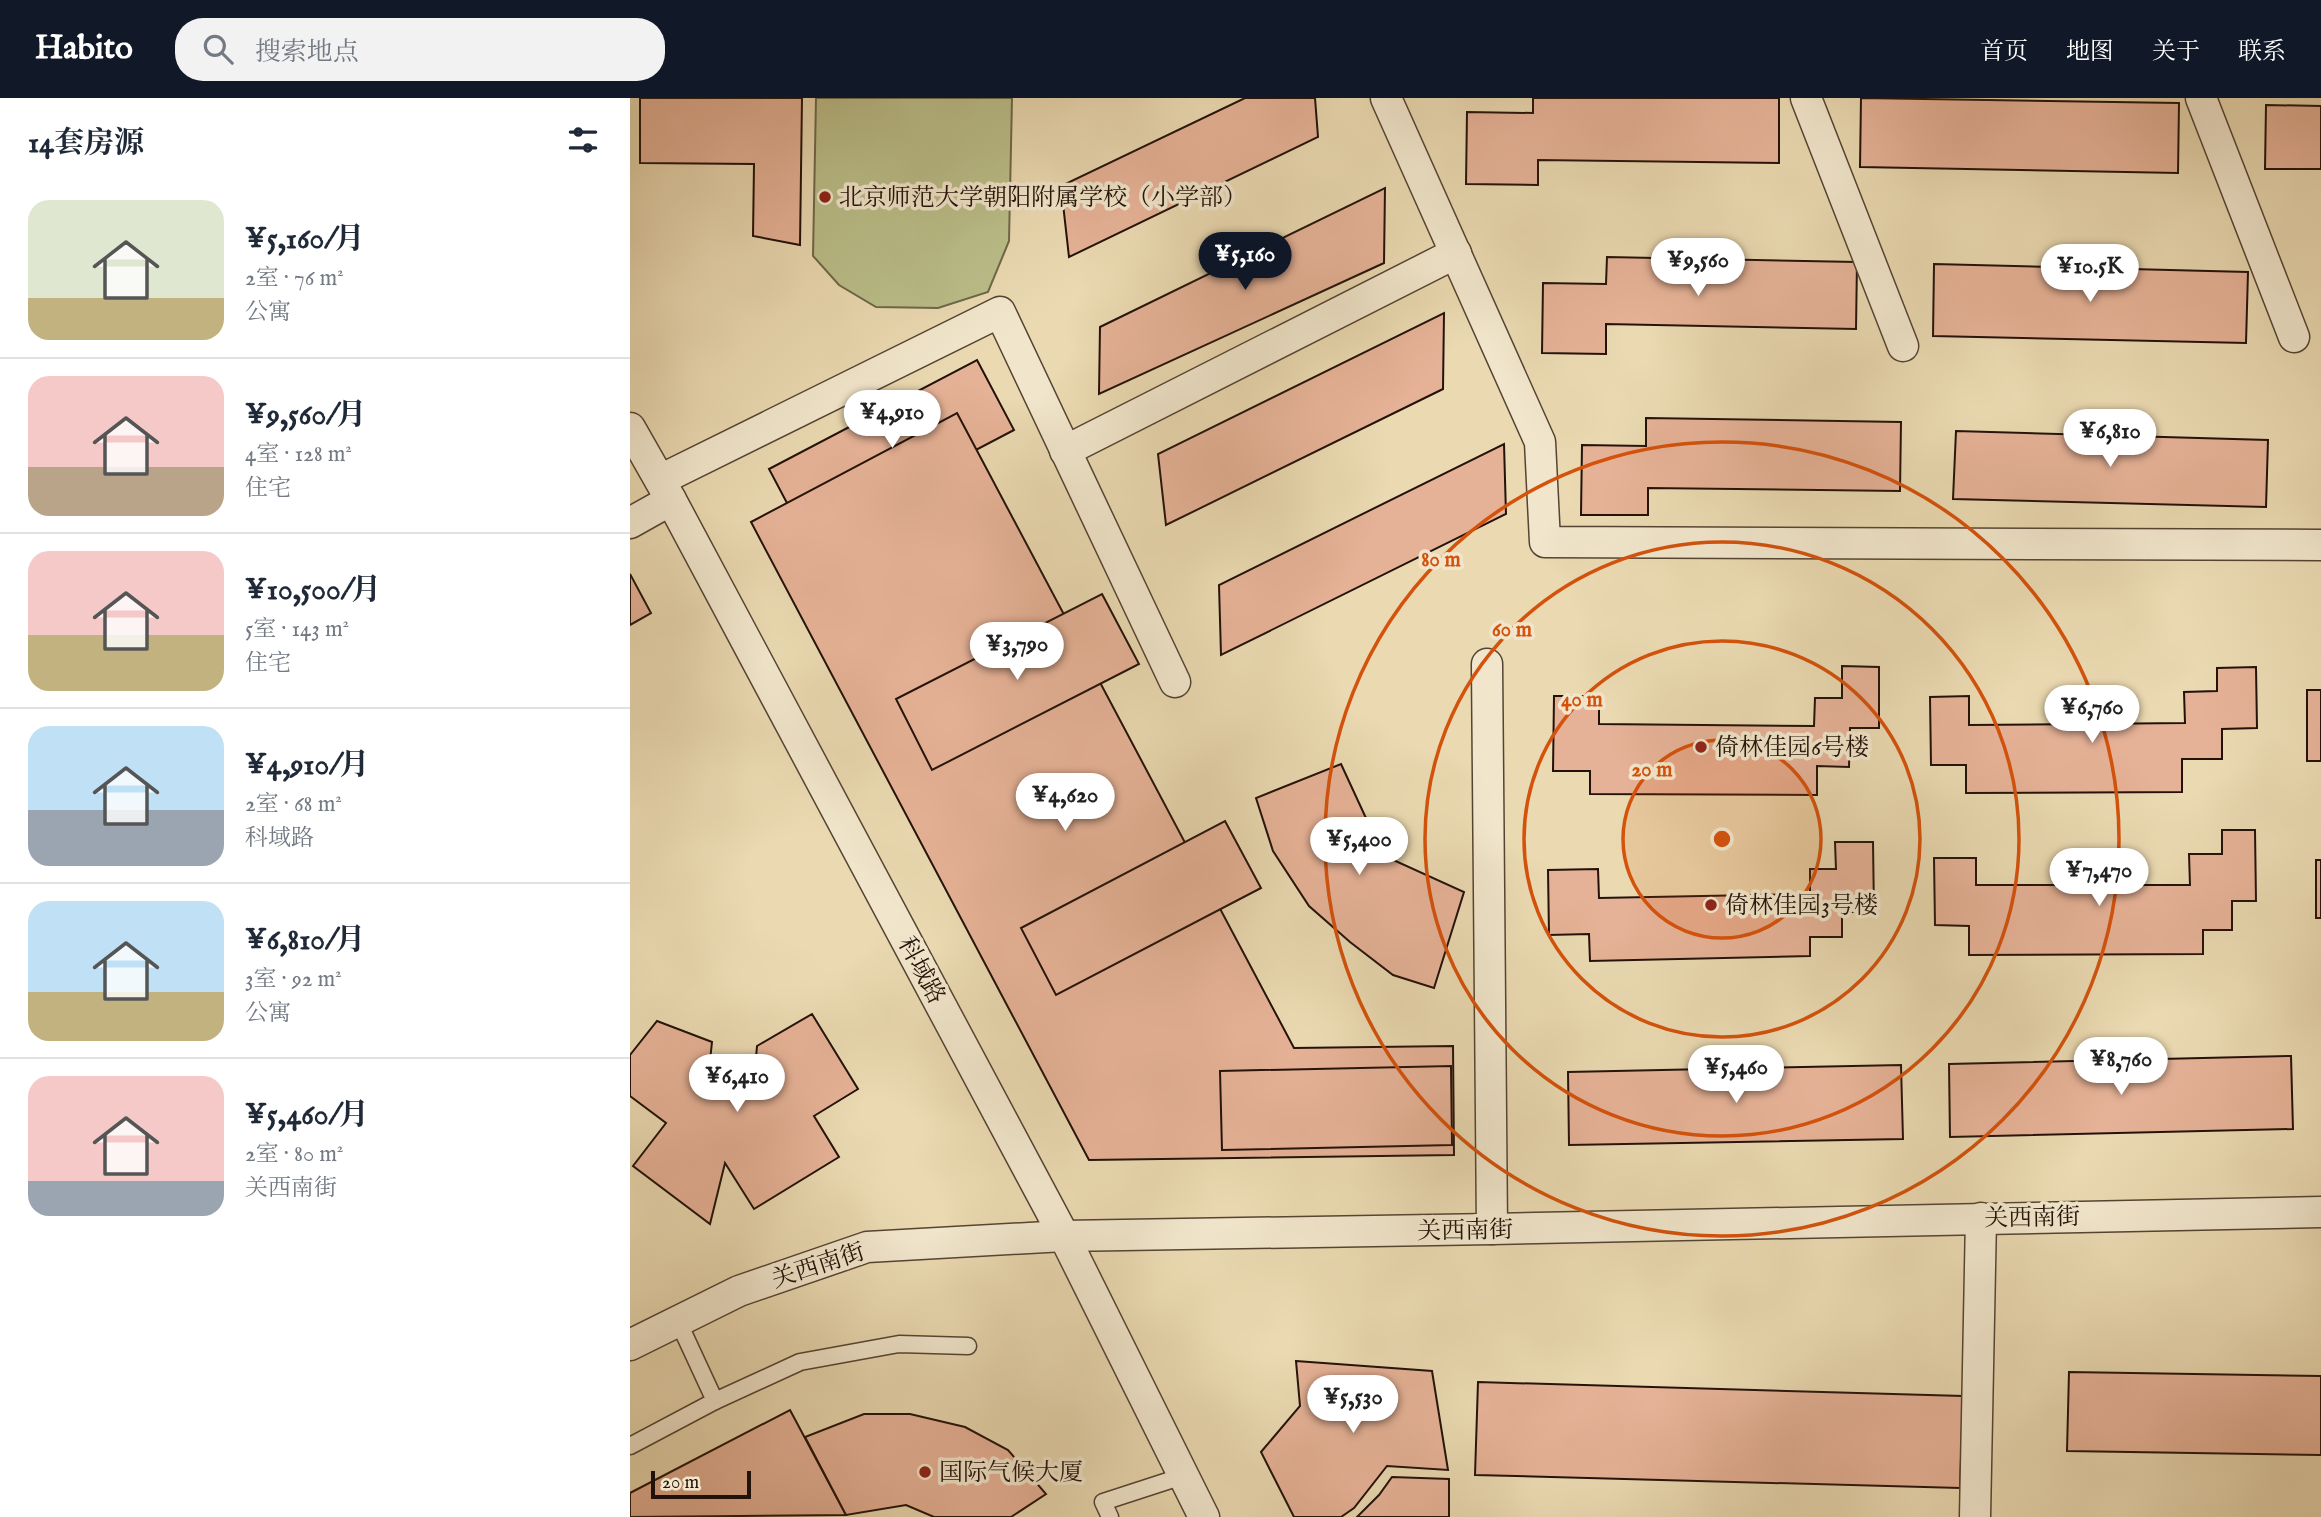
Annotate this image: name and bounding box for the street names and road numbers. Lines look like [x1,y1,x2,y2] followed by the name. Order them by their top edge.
[890,932,951,1010] street label: 科域路
[1984,1202,2080,1235] street label: 关西南街
[1417,1215,1513,1248] street label: 关西南街
[768,1237,869,1296] street label: 关西南街

